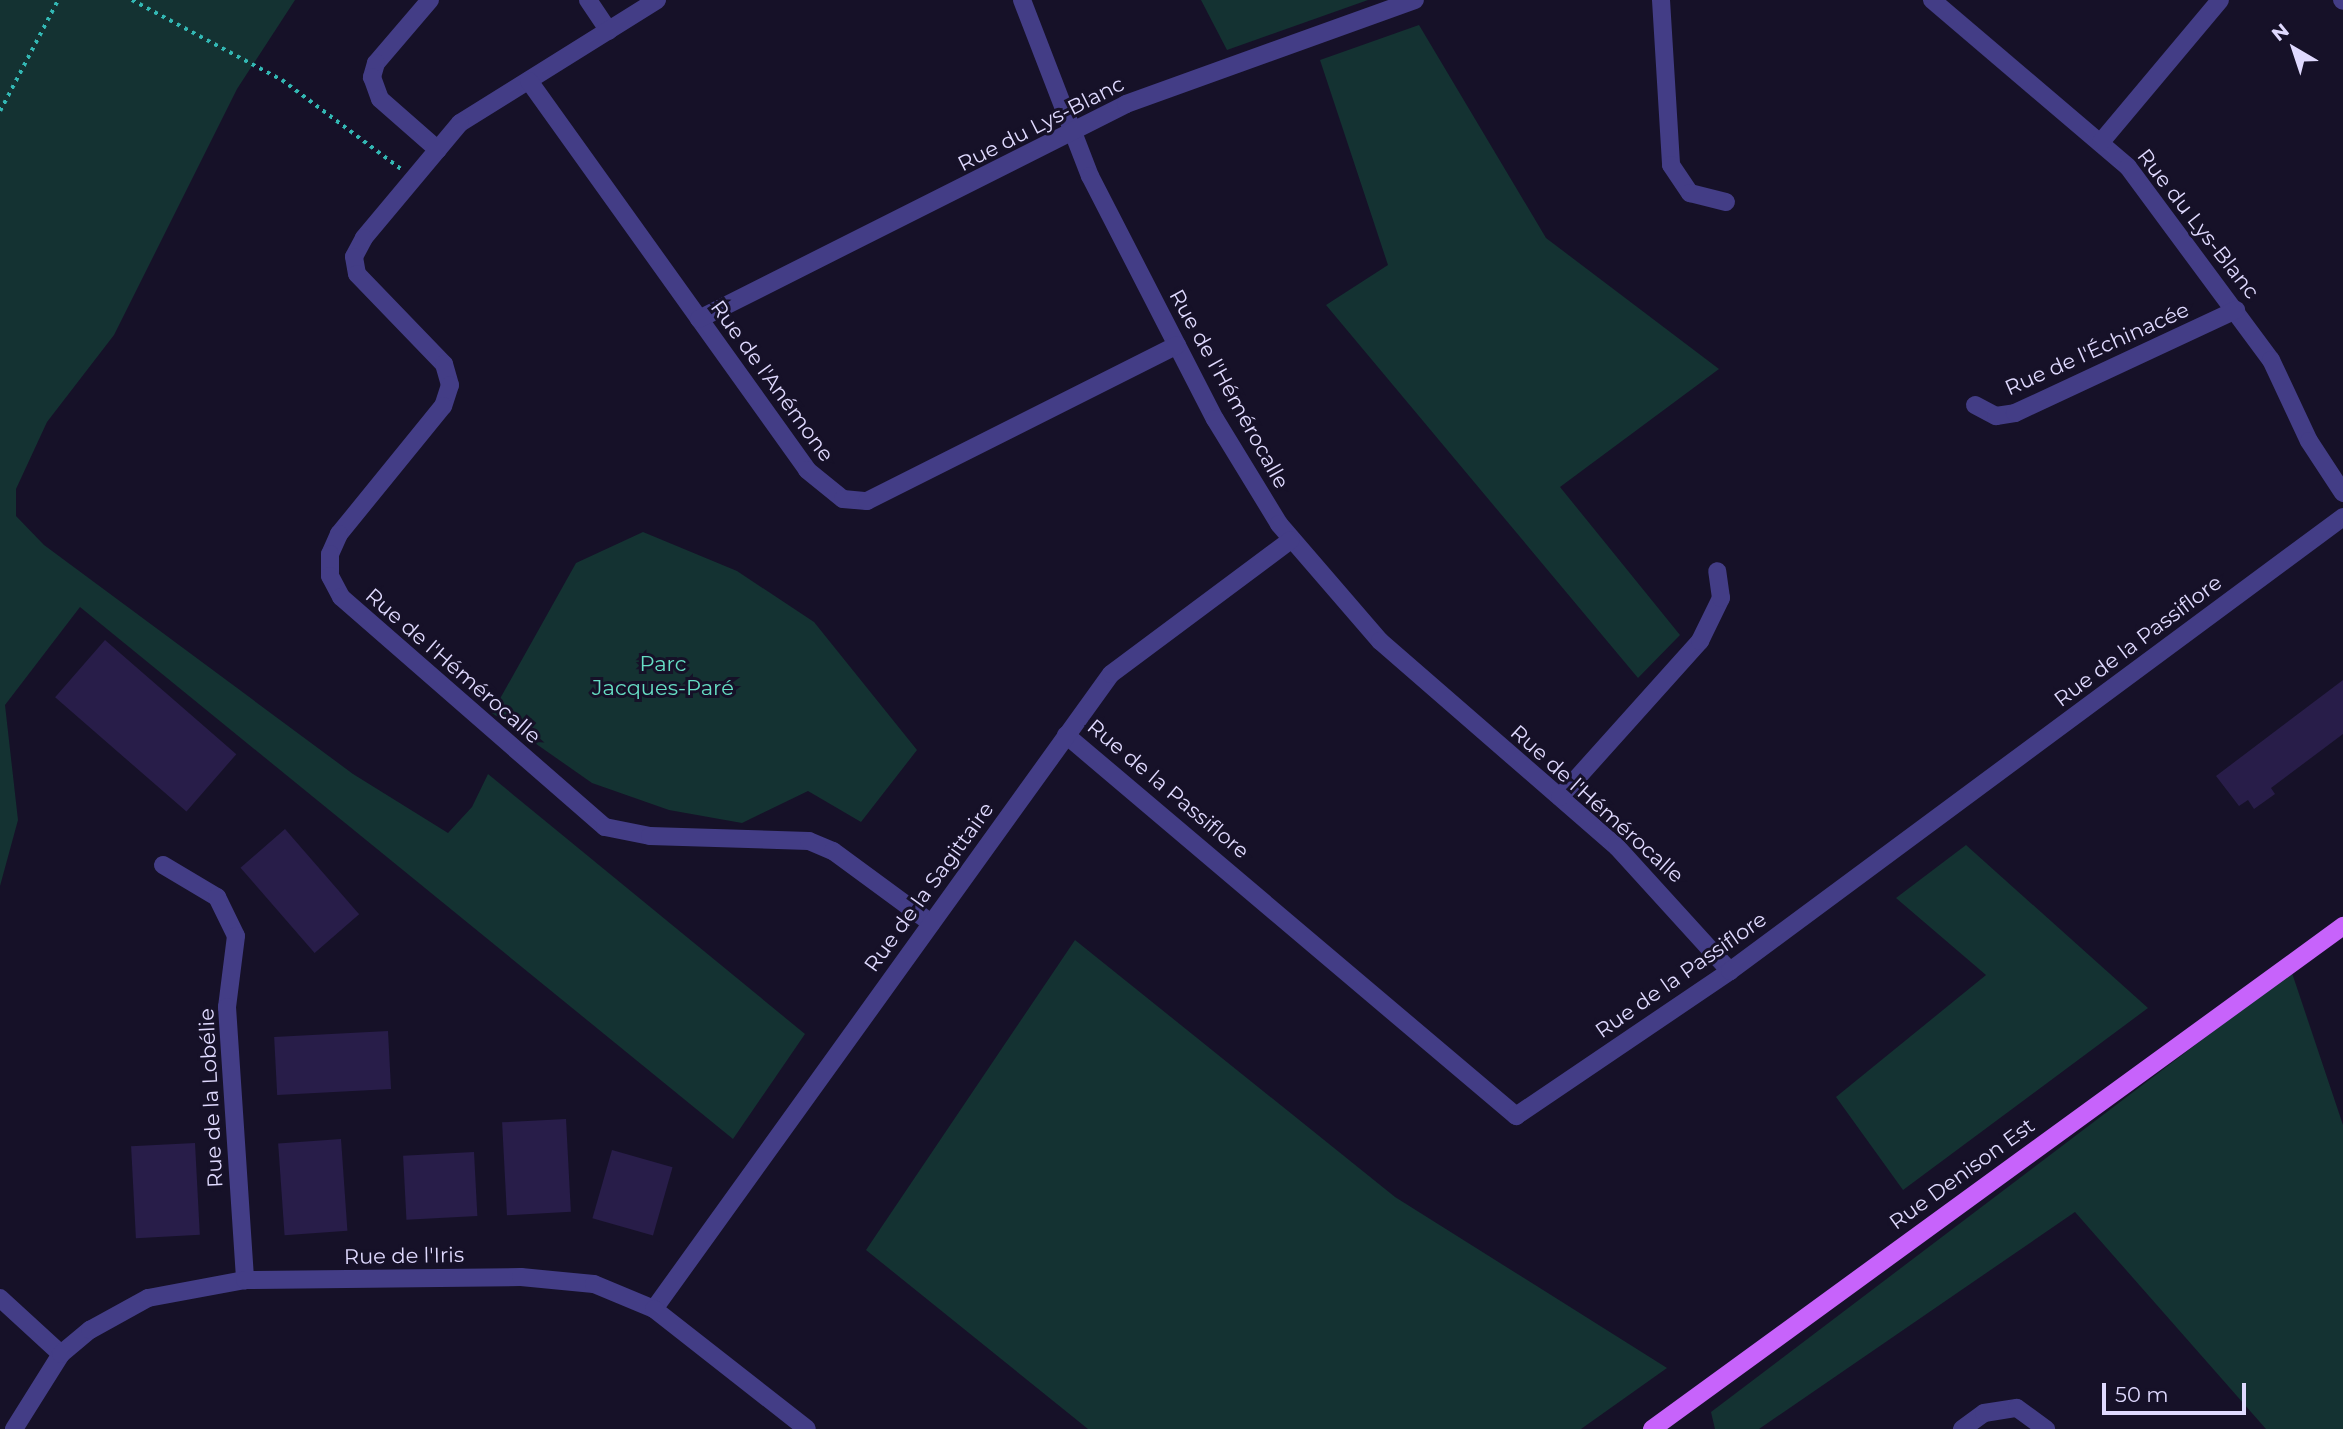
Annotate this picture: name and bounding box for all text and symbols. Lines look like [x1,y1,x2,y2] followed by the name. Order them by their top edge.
[2259,14,2329,84] north arrow
[2267,19,2294,46] text: N
[954,71,1128,177] street label: Rue du Lys-Blanc
[2132,144,2264,304] street label: Rue du Lys-Blanc
[1164,285,1294,493] street label: Rue de l'Hémérocalle
[705,295,839,467] street label: Rue de l'Anémone
[2001,297,2193,401] street label: Rue de l'Échinacée
[2049,570,2227,712] street label: Rue de la Passiflore
[360,583,546,749] street label: Rue de l'Hémérocalle
[592,651,734,701] park label: Parc Jacques-Paré
[1082,714,1254,864] street label: Rue de la Passiflore
[1505,720,1689,888] street label: Rue de l'Hémérocalle
[859,797,999,977] street label: Rue de la Sagittaire
[1590,906,1772,1044] street label: Rue de la Passiflore
[194,1008,228,1188] street label: Rue de la Lobélie
[1885,1113,2039,1235] street label: Rue Denison Est
[344,1242,464,1270] street label: Rue de l'Iris
[2105,1370,2248,1414] scale bar
[2115,1382,2169,1407] text: 50 m

